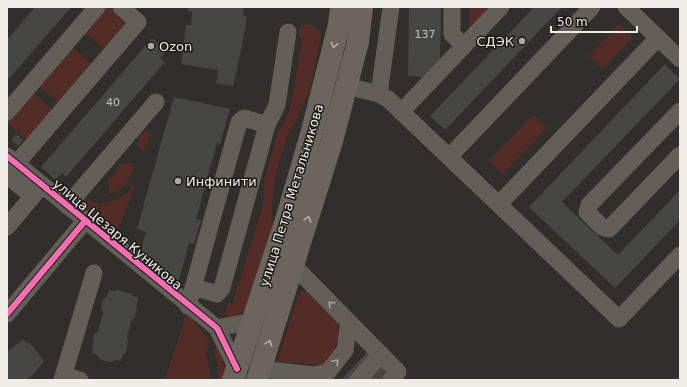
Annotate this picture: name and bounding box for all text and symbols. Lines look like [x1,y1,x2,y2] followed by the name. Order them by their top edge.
[551,8,637,34] scale bar
[557,15,588,29] text: 50 m
[415,28,436,41] house number: 137
[476,34,514,49] place label: СДЭК
[517,36,527,46] marker: СДЭК
[159,39,192,54] place label: Ozon
[146,41,156,51] marker: Ozon
[330,41,339,48] one-way arrow
[106,96,120,109] house number: 40
[257,102,326,288] street label: улица Петра Метальникова
[186,174,257,189] place label: Инфинити
[50,176,185,293] street label: улица Цезаря Куникова
[173,176,183,186] marker: Инфинити
[303,216,312,223] one-way arrow
[329,301,336,309] one-way arrow
[264,339,273,346] one-way arrow
[331,359,338,366] one-way arrow

